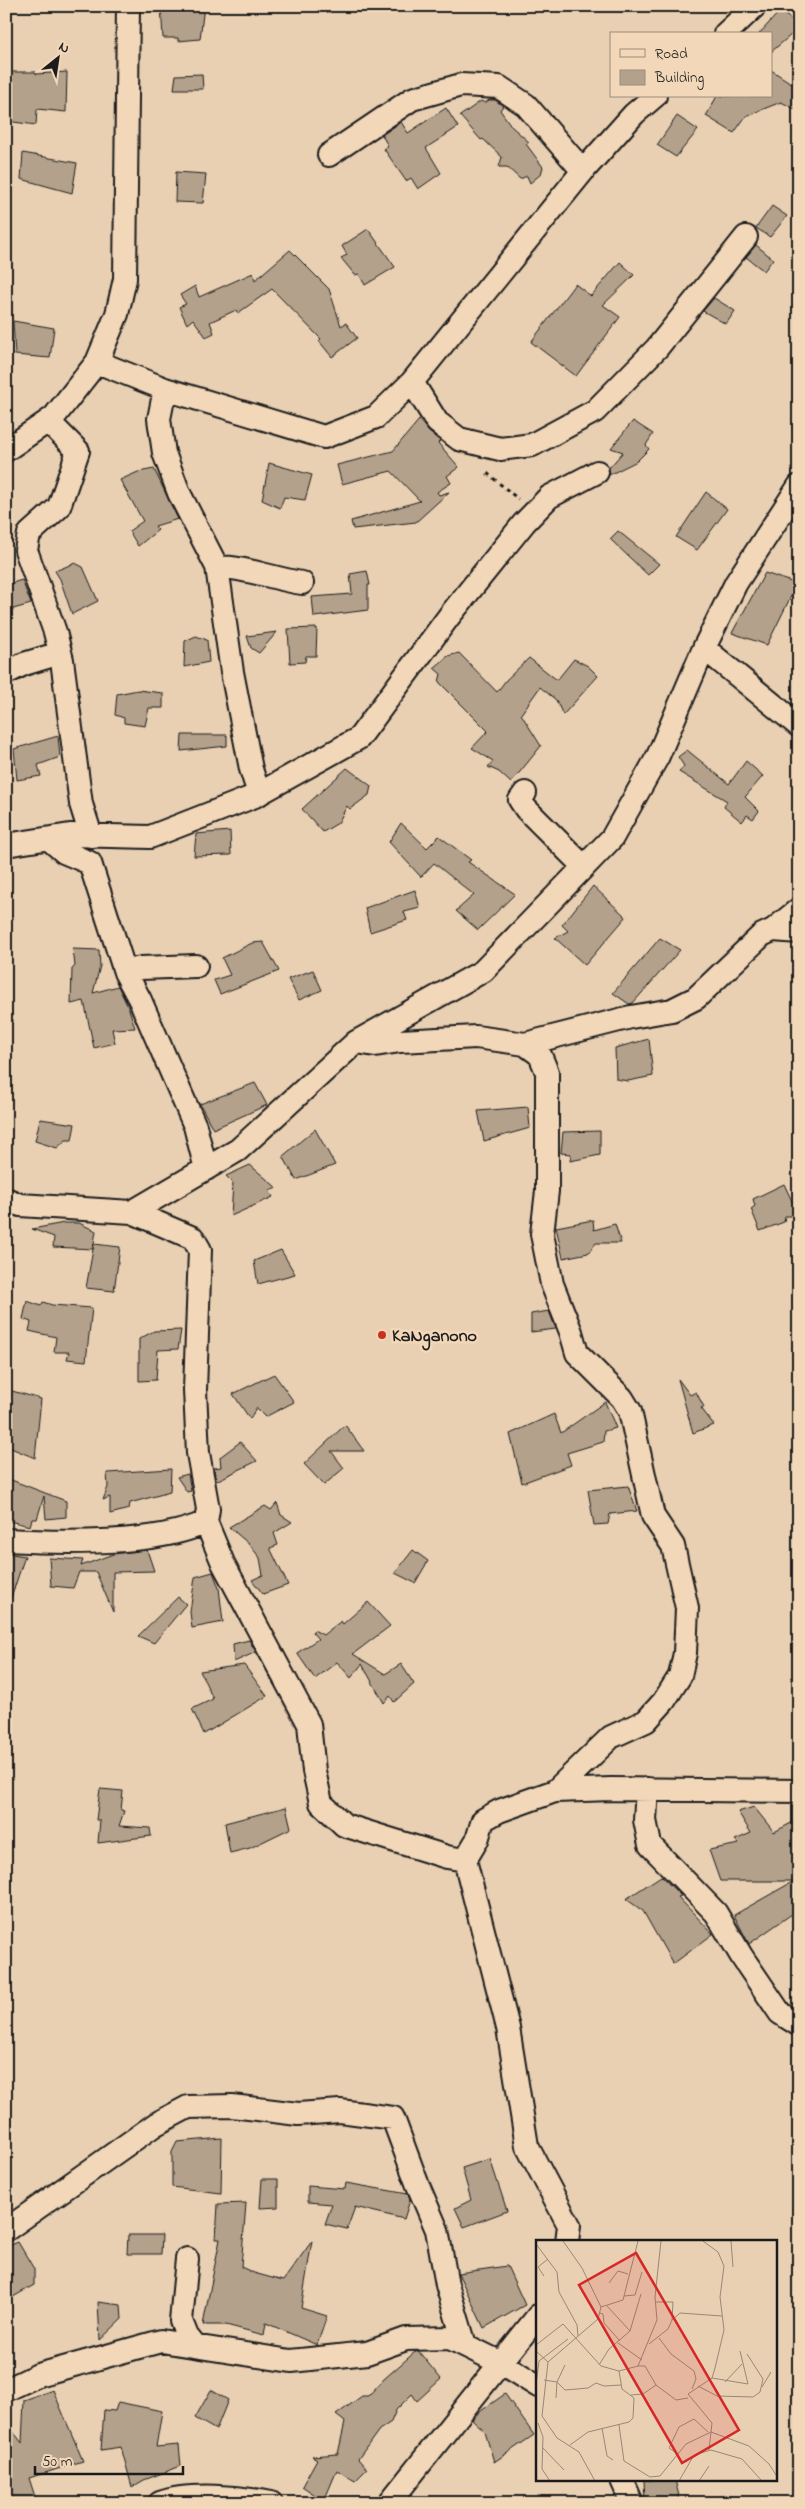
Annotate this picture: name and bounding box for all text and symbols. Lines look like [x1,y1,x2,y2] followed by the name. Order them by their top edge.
[32,32,82,82] north arrow
[610,32,772,98] legend
[54,37,73,59] text: N
[655,43,688,65] text: Road
[654,67,704,90] text: Building
[392,1324,477,1351] place label: KaNganono
[376,1329,388,1341] marker: KaNganono
[536,2240,778,2482] inset map
[35,2444,182,2476] scale bar
[42,2451,73,2473] text: 50 m

